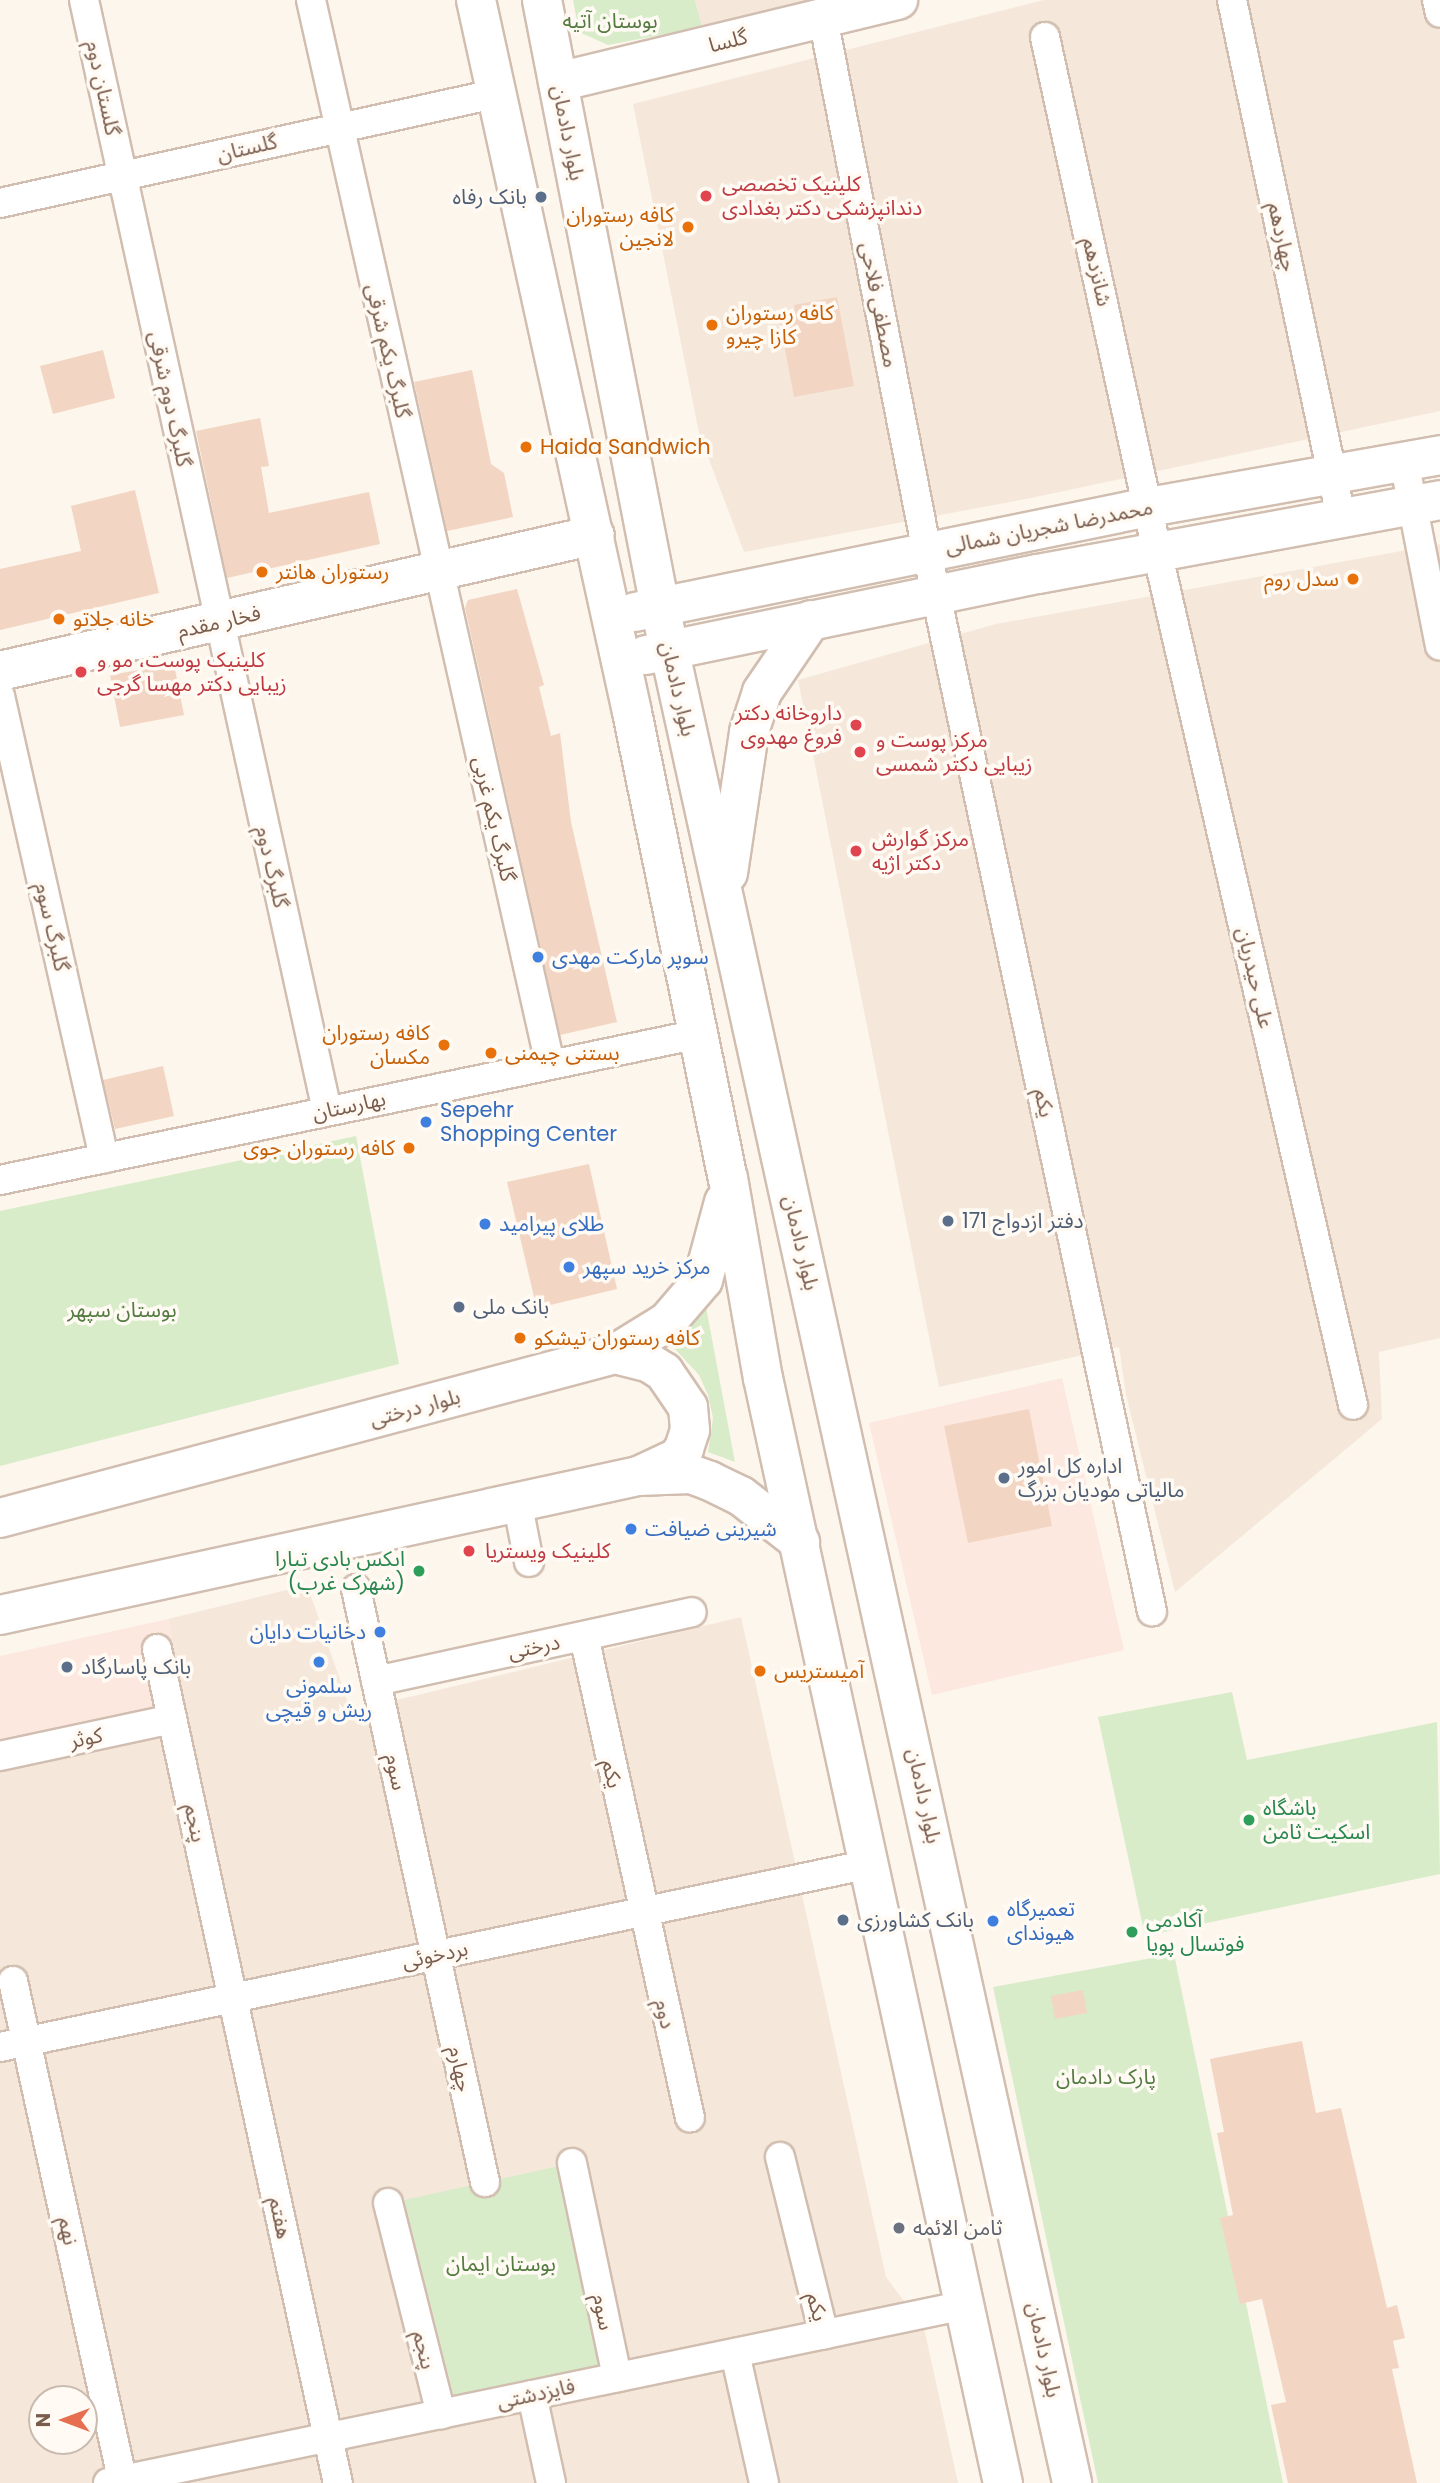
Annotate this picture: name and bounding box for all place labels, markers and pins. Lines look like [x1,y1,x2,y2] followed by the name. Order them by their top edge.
[722,171,922,221] place label: کلینیک تخصصی دندانپزشکی دکتر بغدادی
[452,184,527,210] place label: بانک رفاه
[696,186,716,206] marker: کلینیک تخصصی دندانپزشکی دکتر بغدادی
[533,189,549,205] marker: بانک رفاه
[566,202,674,252] place label: کافه رستوران لانجین
[680,219,696,235] marker: کافه رستوران لانجین
[726,300,834,350] place label: کافه رستوران کازا چیرو
[704,317,720,333] marker: کافه رستوران کازا چیرو
[540,434,711,460] place label: Haida Sandwich
[518,439,534,455] marker: Haida Sandwich
[276,559,389,585] place label: رستوران هانتر
[254,564,270,580] marker: رستوران هانتر
[1264,566,1339,592] place label: سدل روم
[1345,571,1361,587] marker: سدل روم
[73,606,154,632] place label: خانه جلاتو
[51,611,67,627] marker: خانه جلاتو
[97,647,287,697] place label: کلینیک پوست، مو و زیبایی دکتر مهسا گرجی
[71,662,91,682] marker: کلینیک پوست، مو و زیبایی دکتر مهسا گرجی
[735,700,842,750] place label: داروخانه دکتر فروغ مهدوی
[848,717,864,733] marker: داروخانه دکتر فروغ مهدوی
[876,727,1032,777] place label: مرکز پوست و زیبایی دکتر شمسی
[850,742,870,762] marker: مرکز پوست و زیبایی دکتر شمسی
[872,826,969,876] place label: مرکز گوارش دکتر اژیه
[846,841,866,861] marker: مرکز گوارش دکتر اژیه
[552,944,709,970] place label: سوپر مارکت مهدی
[530,949,546,965] marker: سوپر مارکت مهدی
[322,1020,430,1070] place label: کافه رستوران مکسان
[436,1037,452,1053] marker: کافه رستوران مکسان
[505,1040,620,1066] place label: بستنی چیمنی
[483,1045,499,1061] marker: بستنی چیمنی
[440,1097,617,1147] place label: Sepehr Shopping Center
[418,1114,434,1130] marker: Sepehr Shopping Center
[243,1135,395,1161] place label: کافه رستوران جوی
[401,1140,417,1156] marker: کافه رستوران جوی
[962,1208,1084,1234] place label: دفتر ازدواج 171
[499,1211,604,1237] place label: طلای پیرامید
[940,1213,956,1229] marker: دفتر ازدواج 171
[477,1216,493,1232] marker: طلای پیرامید
[583,1254,710,1280] place label: مرکز خرید سپهر
[561,1259,577,1275] marker: مرکز خرید سپهر
[473,1294,549,1320] place label: بانک ملی
[451,1299,467,1315] marker: بانک ملی
[534,1325,700,1351] place label: کافه رستوران تیشکو
[512,1330,528,1346] marker: کافه رستوران تیشکو
[1018,1453,1184,1503] place label: اداره کل امور مالیاتی مودیان بزرگ
[996,1470,1012,1486] marker: اداره کل امور مالیاتی مودیان بزرگ
[645,1516,777,1542] place label: شیرینی ضیافت
[623,1521,639,1537] marker: شیرینی ضیافت
[485,1538,610,1564] place label: کلینیک ویستریا
[459,1541,479,1561] marker: کلینیک ویستریا
[275,1546,405,1596] place label: ایکس بادی تیارا (شهرک غرب)
[411,1563,427,1579] marker: ایکس بادی تیارا (شهرک غرب)
[250,1619,366,1645] place label: دخانیات دایان
[372,1624,388,1640] marker: دخانیات دایان
[81,1654,191,1680] place label: بانک پاسارگاد
[311,1654,327,1670] marker: سلمونی ریش و قیچی
[774,1658,864,1684] place label: آمیستریس
[59,1659,75,1675] marker: بانک پاسارگاد
[752,1663,768,1679] marker: آمیستریس
[266,1673,372,1723] place label: سلمونی ریش و قیچی
[1263,1795,1370,1845] place label: باشگاه اسکیت ثامن
[1241,1812,1257,1828] marker: باشگاه اسکیت ثامن
[1007,1896,1075,1946] place label: تعمیرگاه هیوندای
[857,1907,974,1933] place label: بانک کشاورزی
[1146,1907,1244,1957] place label: آکادمی فوتسال پویا
[835,1912,851,1928] marker: بانک کشاورزی
[985,1913,1001,1929] marker: تعمیرگاه هیوندای
[1124,1924,1140,1940] marker: آکادمی فوتسال پویا
[913,2215,1003,2241] place label: ثامن الائمه
[891,2220,907,2236] marker: ثامن الائمه

